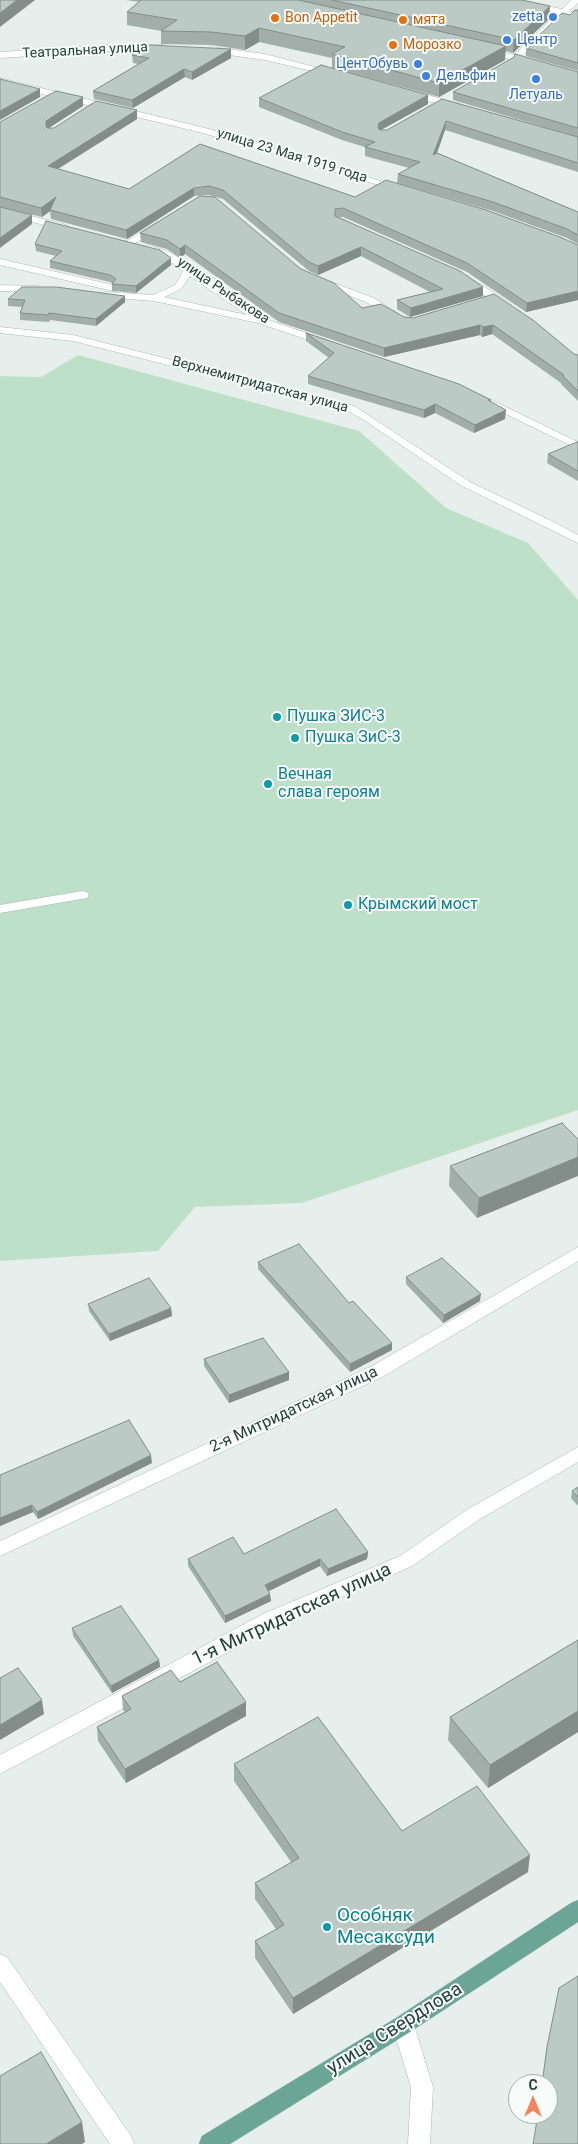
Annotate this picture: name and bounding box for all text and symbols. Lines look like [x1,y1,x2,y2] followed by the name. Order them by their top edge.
[512,9,543,25] place label: zetta
[285,10,358,26] place label: Bon Appetit
[547,11,559,23] marker: zetta
[269,12,281,24] marker: Bon Appetit
[413,12,445,28] place label: мята
[397,14,409,26] marker: мята
[517,32,557,48] place label: Центр
[501,34,513,46] marker: Центр
[403,37,462,53] place label: Морозко
[22,39,148,63] street label: Театральная улица
[387,39,399,51] marker: Морозко
[336,56,408,72] place label: ЦентОбувь
[412,58,424,70] marker: ЦентОбувь
[436,68,496,84] place label: Дельфин
[420,70,432,82] marker: Дельфин
[530,73,542,85] marker: Летуаль
[509,87,563,103] place label: Летуаль
[215,125,369,187] street label: улица 23 Мая 1919 года
[174,254,272,328] street label: улица Рыбакова
[170,353,350,417] street label: Верхнемитридатская улица
[287,707,385,727] place label: Пушка ЗИС-3
[271,711,283,723] marker: Пушка ЗИС-3
[305,728,401,748] place label: Пушка ЗиС-3
[289,732,301,744] marker: Пушка ЗиС-3
[278,765,380,803] place label: Вечная слава героям
[262,778,274,790] marker: Вечная слава героям
[358,895,478,915] place label: Крымский мост
[342,899,354,911] marker: Крымский мост
[207,1363,381,1457] street label: 2-я Митридатская улица
[189,1559,395,1671] street label: 1-я Митридатская улица
[337,1905,435,1949] place label: Особняк Месаксуди
[321,1921,333,1933] marker: Особняк Месаксуди
[323,1978,467,2080] street label: улица Свердлова
[508,2074,558,2124] north arrow
[528,2077,538,2093] text: С

